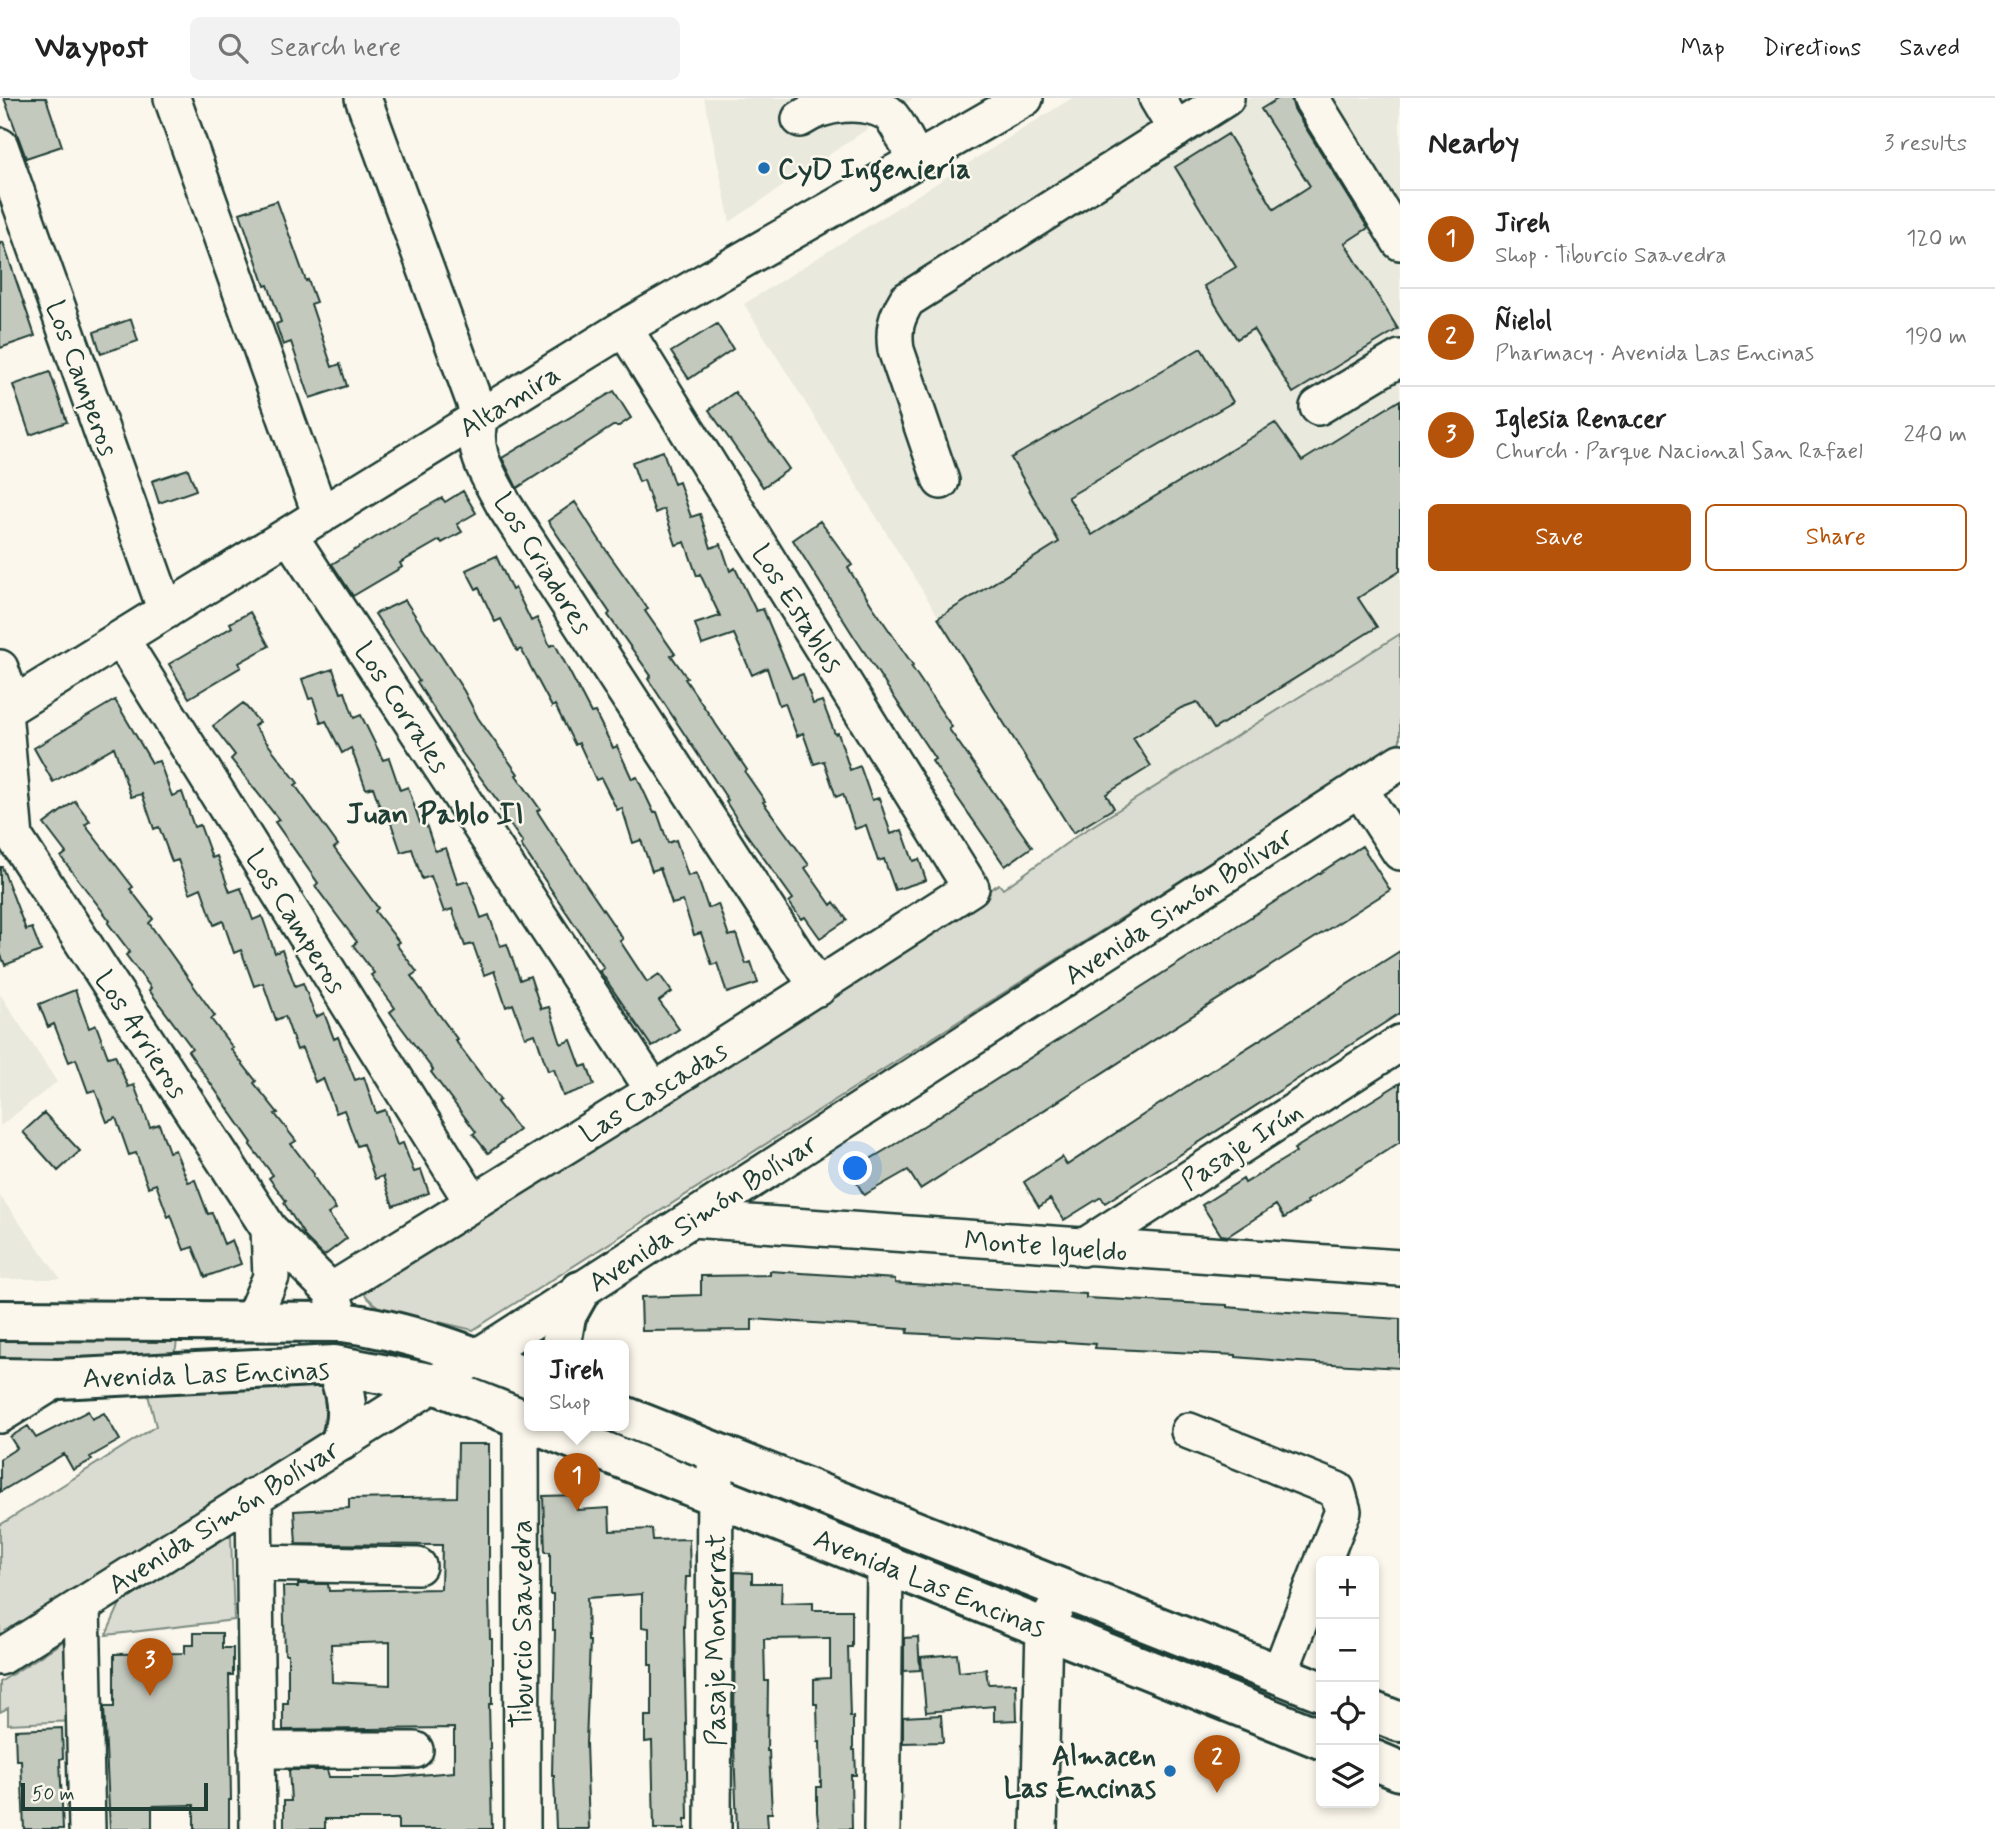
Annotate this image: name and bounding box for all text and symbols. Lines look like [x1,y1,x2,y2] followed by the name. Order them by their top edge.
[190,17,680,80] search box
[35,26,148,70] text: Waypost
[214,29,252,67] icon: search
[270,31,401,65] text: Search here
[1681,33,1725,64] text: Map
[1763,33,1861,64] text: Directions
[1899,33,1960,64] text: Saved
[1428,124,1519,163] text: Nearby
[1884,129,1967,159] text: 3 results
[778,152,971,192] place label: CyD Ingeniería
[756,160,772,176] marker: CyD Ingeniería
[1495,207,1550,241] text: Jireh
[1446,224,1456,254] text: 1
[1906,224,1967,254] text: 120 m
[1495,241,1727,271] text: Shop · Tiburcio Saavedra
[35,296,126,462] street label: Los Camperos
[1495,305,1552,339] text: Ñielol
[1445,322,1457,352] text: 2
[1905,322,1967,352] text: 190 m
[1495,339,1814,369] text: Pharmacy · Avenida Las Encinas
[453,357,568,448] street label: Altamira
[1495,403,1667,437] text: Iglesia Renacer
[1446,420,1456,450] text: 3
[1903,420,1967,450] text: 240 m
[1495,437,1863,467] text: Church · Parque Nacional San Rafael
[484,486,600,642] street label: Los Criadores
[1428,504,1691,571] button: Save
[1705,504,1967,571] button: Share
[742,538,850,681] street label: Los Establos
[345,635,457,781] street label: Los Corrales
[346,795,524,834] district label: Juan Pablo II
[1058,819,1301,995] street label: Avenida Simón Bolívar
[236,843,354,1001] street label: Los Camperos
[85,964,195,1107] street label: Los Arrieros
[574,1033,735,1153] street label: Las Cascadas
[1174,1094,1310,1200] street label: Pasaje Irún
[582,1126,825,1302] street label: Avenida Simón Bolívar
[838,1151,872,1185] your location
[963,1223,1129,1272] street label: Monte Igueldo
[524,1340,629,1431] popup
[82,1353,330,1398] street label: Avenida Las Encinas
[549,1354,604,1388] text: Jireh
[549,1388,591,1418] text: Shop
[102,1432,347,1604] street label: Avenida Simón Bolívar
[554,1453,600,1511] pin: 1
[505,1520,542,1728] street label: Tiburcio Saavedra
[808,1521,1051,1648] street label: Avenida Las Encinas
[699,1534,736,1746] street label: Pasaje Monserrat
[1316,1556,1379,1808] map controls
[1316,1556,1379,1619] button: +
[1316,1619,1379,1682] button: −
[127,1638,173,1696] pin: 3
[1316,1682,1379,1745] button: locate
[1194,1735,1240,1793] pin: 2
[1004,1739,1156,1808] place label: Almacen Las Encinas
[1316,1745,1379,1808] button: layers
[1162,1763,1178,1779] marker: Almacen Las Encinas
[21,1780,208,1812] scale bar
[32,1782,75,1807] text: 50 m

